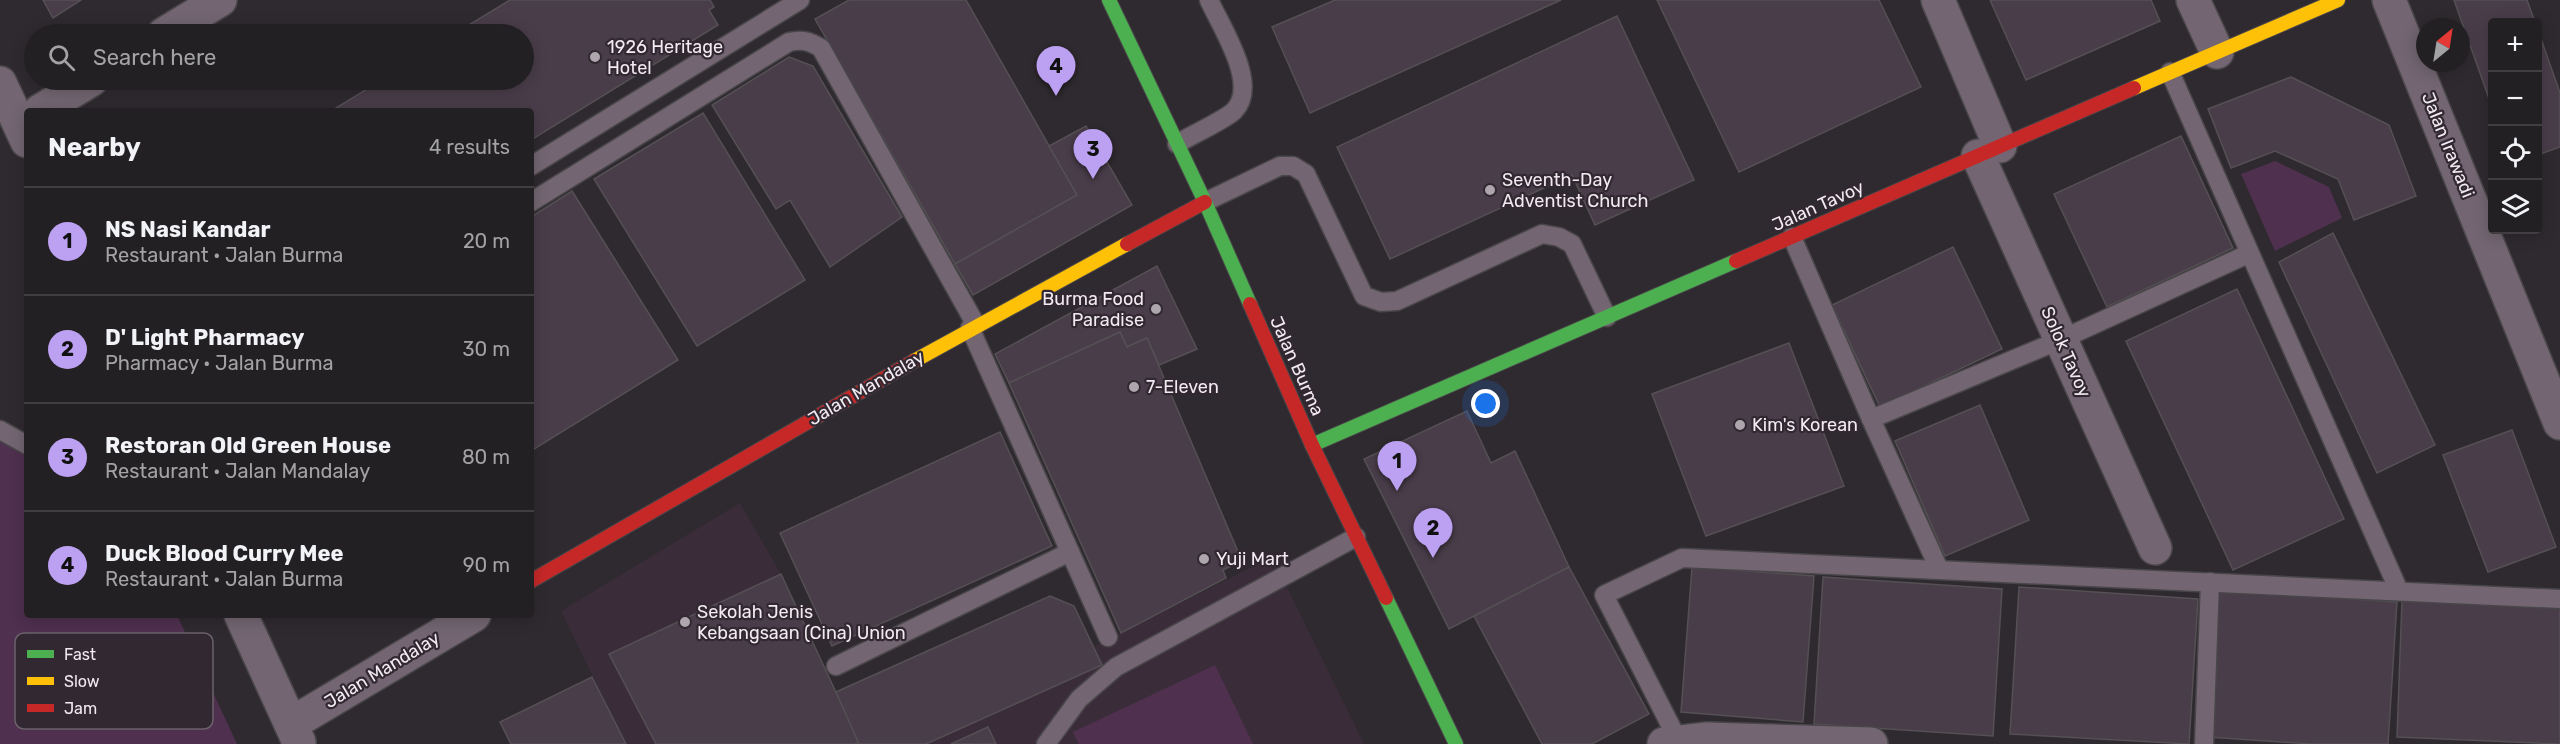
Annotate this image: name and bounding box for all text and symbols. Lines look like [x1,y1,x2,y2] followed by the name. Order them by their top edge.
[2416,18,2470,72] north arrow
[2488,18,2542,234] map controls
[2488,18,2542,72] button: +
[24,24,534,90] search box
[607,36,723,79] place label: 1926 Heritage Hotel
[45,41,78,74] icon: search
[93,44,216,71] text: Search here
[1036,46,1076,96] pin: 4
[588,50,602,64] marker: 1926 Heritage Hotel
[2488,72,2542,126] button: −
[2417,89,2479,201] street label: Jalan Irawadi
[2488,126,2542,180] button: locate
[1074,130,1112,179] pin: 3
[48,132,141,163] text: Nearby
[429,135,510,159] text: 4 results
[1502,169,1649,212] place label: Seventh-Day Adventist Church
[1769,176,1868,236] street label: Jalan Tavoy
[2488,180,2542,234] button: layers
[1483,183,1497,197] marker: Seventh-Day Adventist Church
[105,216,270,243] text: NS Nasi Kandar
[63,229,72,253] text: 1
[463,229,510,253] text: 20 m
[105,243,343,267] text: Restaurant · Jalan Burma
[1042,288,1144,331] place label: Burma Food Paradise
[1149,302,1163,316] marker: Burma Food Paradise
[2036,303,2096,401] street label: Solok Tavoy
[1265,313,1329,419] street label: Jalan Burma
[105,324,304,351] text: D' Light Pharmacy
[61,337,74,361] text: 2
[463,337,510,361] text: 30 m
[804,346,928,430] street label: Jalan Mandalay
[105,351,334,375] text: Pharmacy · Jalan Burma
[1146,376,1219,398] place label: 7-Eleven
[1127,380,1141,394] marker: 7-Eleven
[1471,389,1500,418] your location
[1752,414,1858,436] place label: Kim's Korean
[1733,418,1747,432] marker: Kim's Korean
[105,432,391,459] text: Restoran Old Green House
[1378,442,1416,491] pin: 1
[61,445,74,469] text: 3
[462,445,510,469] text: 80 m
[105,459,370,483] text: Restaurant · Jalan Mandalay
[1414,508,1452,558] pin: 2
[105,540,344,567] text: Duck Blood Curry Mee
[1216,548,1289,570] place label: Yuji Mart
[1197,552,1211,566] marker: Yuji Mart
[61,553,74,577] text: 4
[463,553,510,577] text: 90 m
[105,567,343,591] text: Restaurant · Jalan Burma
[697,601,906,644] place label: Sekolah Jenis Kebangsaan (Cina) Union
[678,615,692,629] marker: Sekolah Jenis Kebangsaan (Cina) Union
[320,627,444,713] street label: Jalan Mandalay
[15,633,213,729] legend
[64,645,96,664] text: Fast
[64,672,100,691] text: Slow
[64,699,97,718] text: Jam

